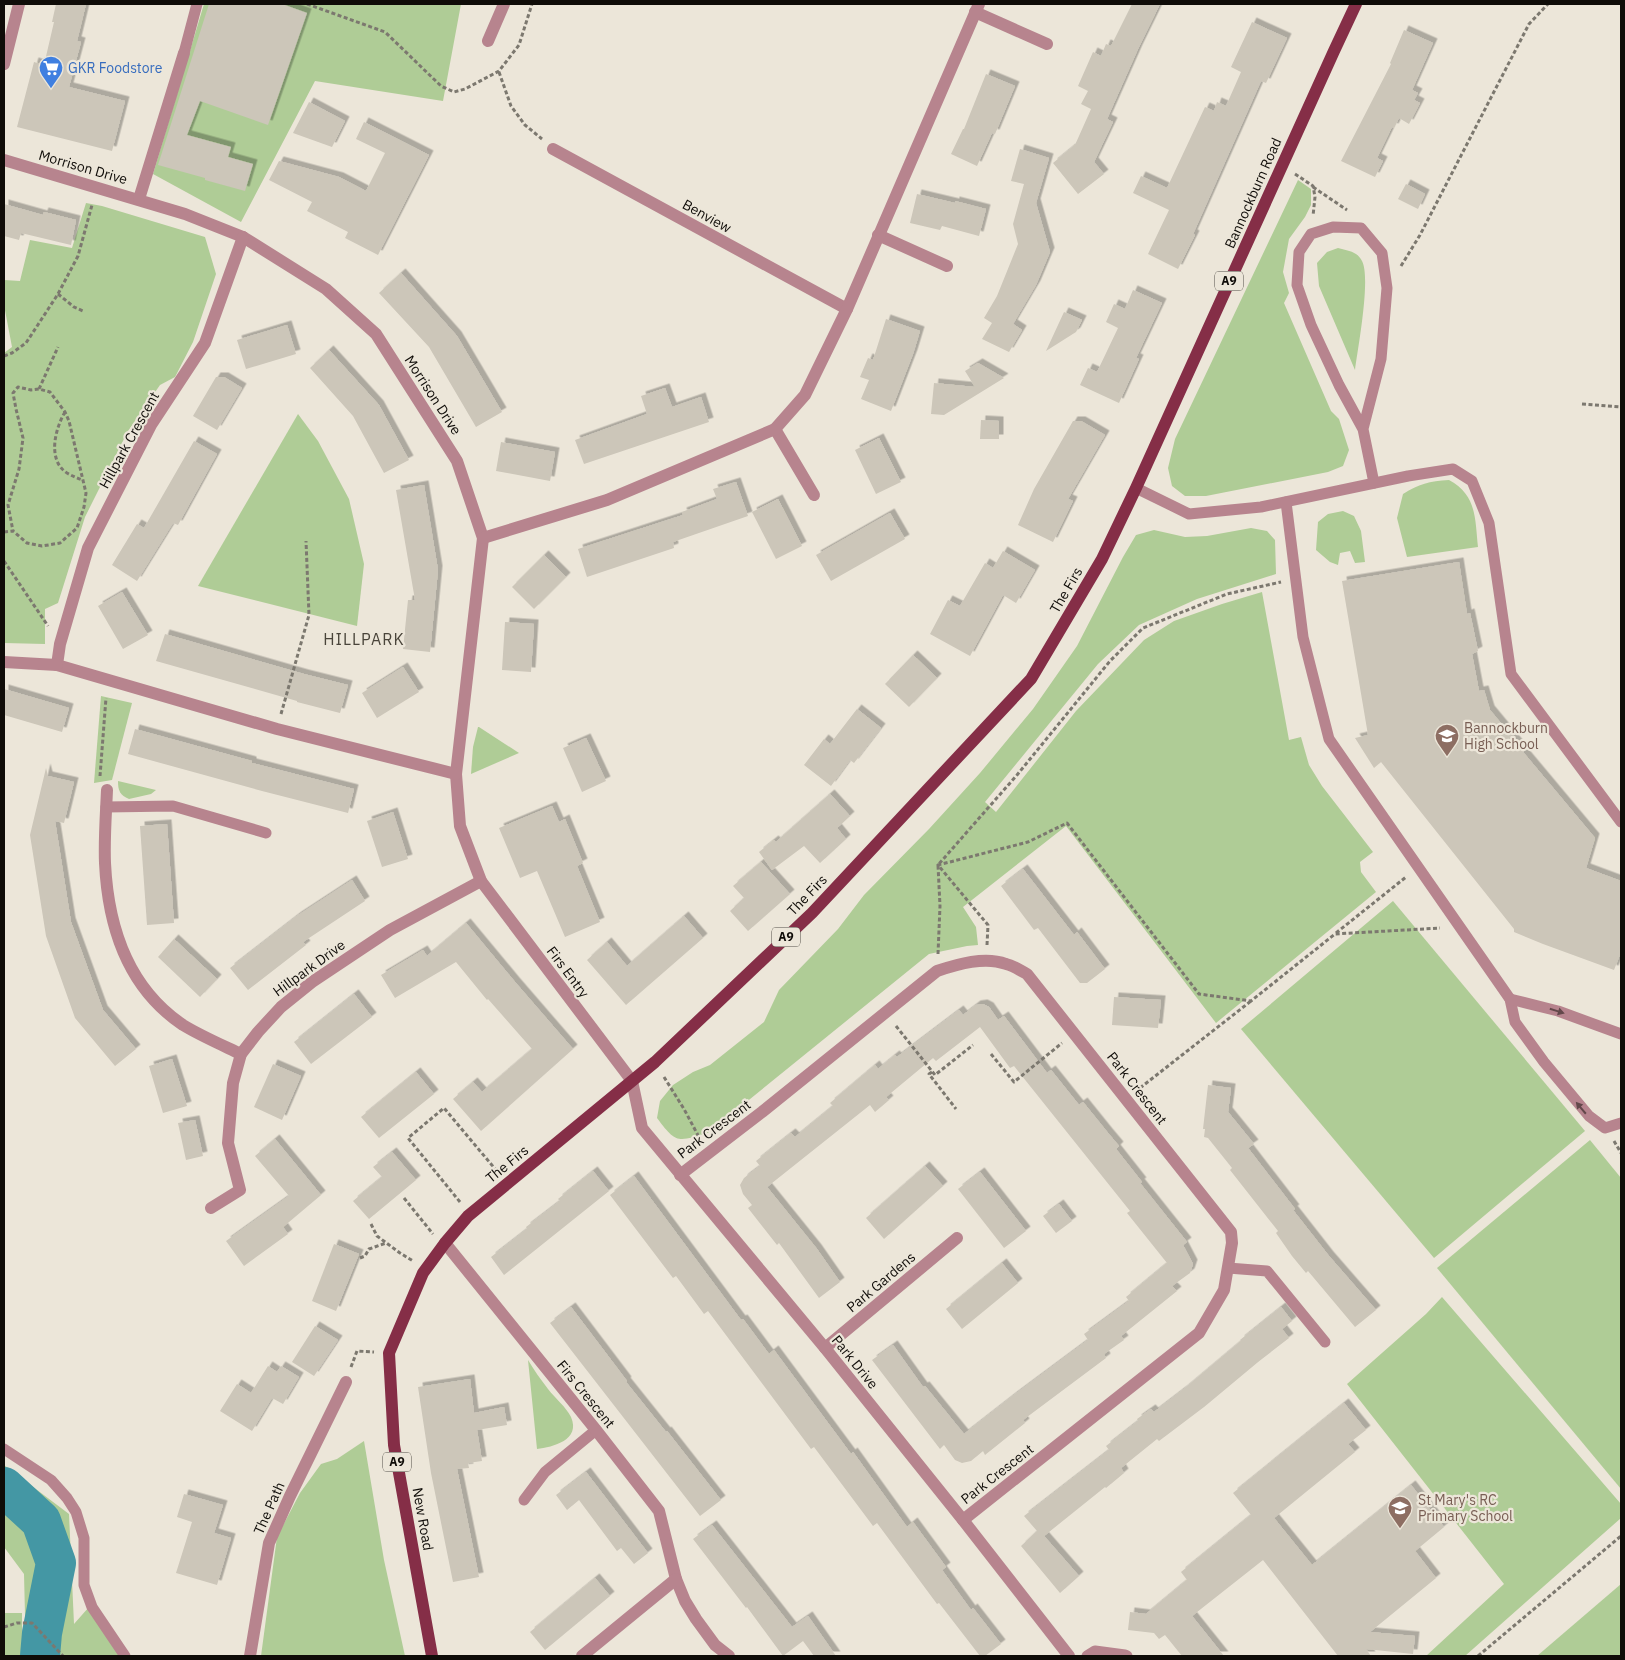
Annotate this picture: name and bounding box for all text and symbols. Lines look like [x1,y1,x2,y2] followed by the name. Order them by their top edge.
[38,55,64,89] supermarket icon: GKR Foodstore
[68,59,163,77] place label: GKR Foodstore
[1220,135,1286,251] street label: Bannockburn Road
[37,146,130,188] street label: Morrison Drive
[679,195,735,237] street label: Benview
[1215,272,1243,290] road number: A9
[401,352,466,438] street label: Morrison Drive
[95,388,163,492] street label: Hillpark Crescent
[1046,564,1086,616] street label: The Firs
[323,629,405,649] district label: HILLPARK
[1464,719,1548,753] place label: Bannockburn High School
[1434,723,1460,757] school or university icon: Bannockburn High School
[783,871,831,919] street label: The Firs
[772,928,800,946] road number: A9
[269,936,349,1000] street label: Hillpark Drive
[543,943,593,1001] street label: Firs Entry
[1550,1007,1565,1015] one-way arrow
[1103,1048,1171,1128] street label: Park Crescent
[674,1095,754,1162] street label: Park Crescent
[1576,1101,1587,1114] one-way arrow
[482,1141,532,1187] street label: The Firs
[843,1248,919,1316] street label: Park Gardens
[828,1331,882,1393] street label: Park Drive
[553,1356,619,1432] street label: Firs Crescent
[957,1440,1037,1508] street label: Park Crescent
[383,1452,411,1471] road number: A9
[249,1479,289,1537] street label: The Path
[409,1486,437,1552] street label: New Road
[1418,1491,1513,1525] place label: St Mary's RC Primary School
[1387,1495,1413,1529] school or university icon: St Mary's RC Primary School

